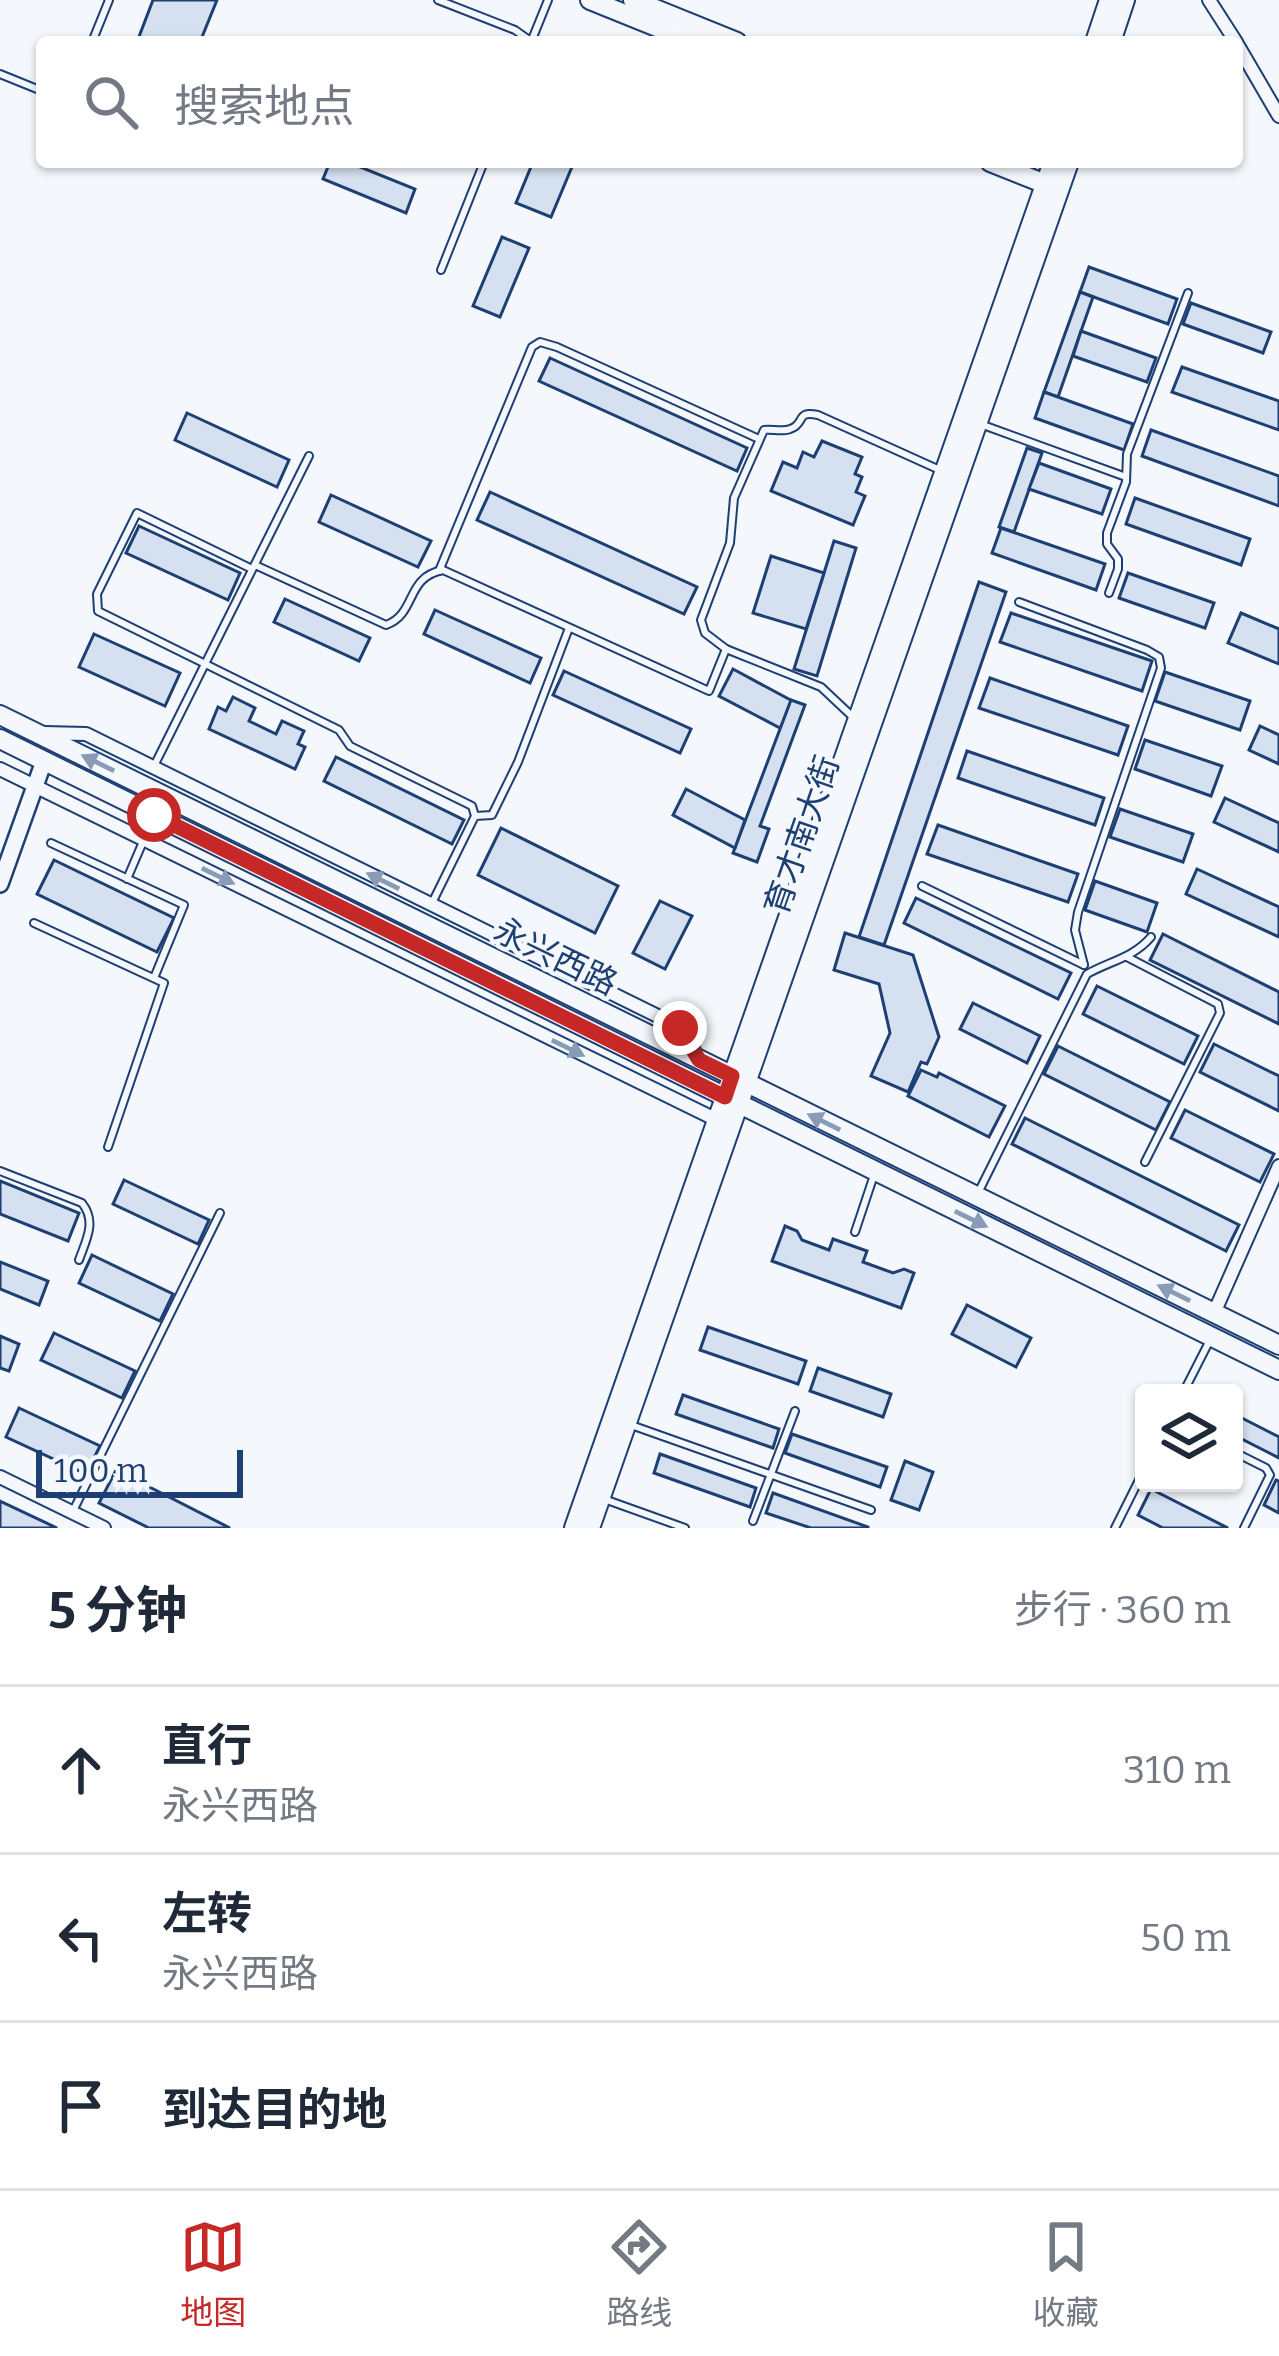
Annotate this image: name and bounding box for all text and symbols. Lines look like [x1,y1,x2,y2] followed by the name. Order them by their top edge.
[36,36,1243,168] search box
[78,69,144,135] icon: search
[174,80,354,134] text: 搜索地点
[756,751,848,920] street label: 育才南大街
[80,753,115,773] one-way arrow
[127,788,181,842] route start
[201,866,236,886] one-way arrow
[365,871,400,891] one-way arrow
[487,910,624,1004] street label: 永兴西路
[653,1001,707,1055] route end
[551,1037,585,1057] one-way arrow
[807,1112,841,1132] one-way arrow
[954,1208,988,1228] one-way arrow
[1157,1284,1191,1304] one-way arrow
[1135,1384,1243,1492] map controls
[1135,1384,1243,1492] button: layers
[36,1444,243,1497] scale bar
[54,1451,148,1491] text: 100 m
[48,1580,187,1642] text: 5 分钟
[1014,1587,1231,1633] text: 步行 · 360 m
[162,1719,252,1773] text: 直行
[48,1737,114,1803] icon: ahead
[1123,1747,1231,1793] text: 310 m
[162,1783,318,1829] text: 永兴西路
[162,1887,252,1941] text: 左转
[48,1905,114,1971] icon: left
[1140,1915,1231,1961] text: 50 m
[162,1951,318,1997] text: 永兴西路
[48,2073,114,2139] icon: arrive
[162,2083,387,2137] text: 到达目的地
[180,2214,246,2334] tab: 地图
[606,2214,672,2334] tab: 路线
[1033,2214,1099,2334] tab: 收藏

